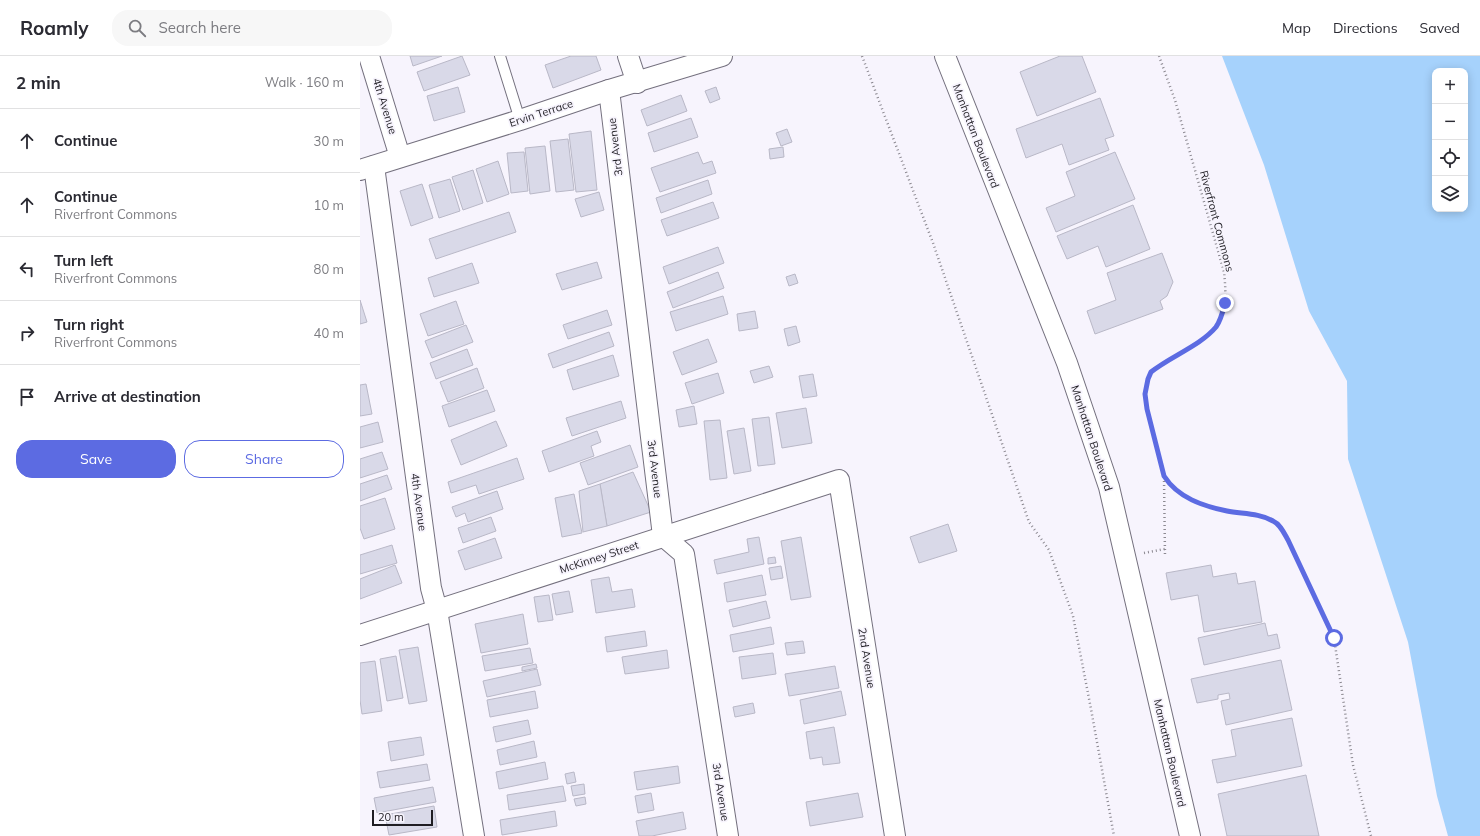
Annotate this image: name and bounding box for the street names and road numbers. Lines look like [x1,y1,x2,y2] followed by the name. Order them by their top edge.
[370,76,400,136] street label: 4th Avenue
[950,82,1002,190] street label: Manhattan Boulevard
[507,96,575,130] street label: Ervin Terrace
[604,117,626,177] street label: 3rd Avenue
[1197,169,1237,273] street label: Riverfront Commons
[1068,383,1116,493] street label: Manhattan Boulevard
[644,439,666,499] street label: 3rd Avenue
[408,472,430,532] street label: 4th Avenue
[558,538,640,576] street label: McKinney Street
[855,627,879,689] street label: 2nd Avenue
[1151,698,1189,808] street label: Manhattan Boulevard
[710,762,732,822] street label: 3rd Avenue

